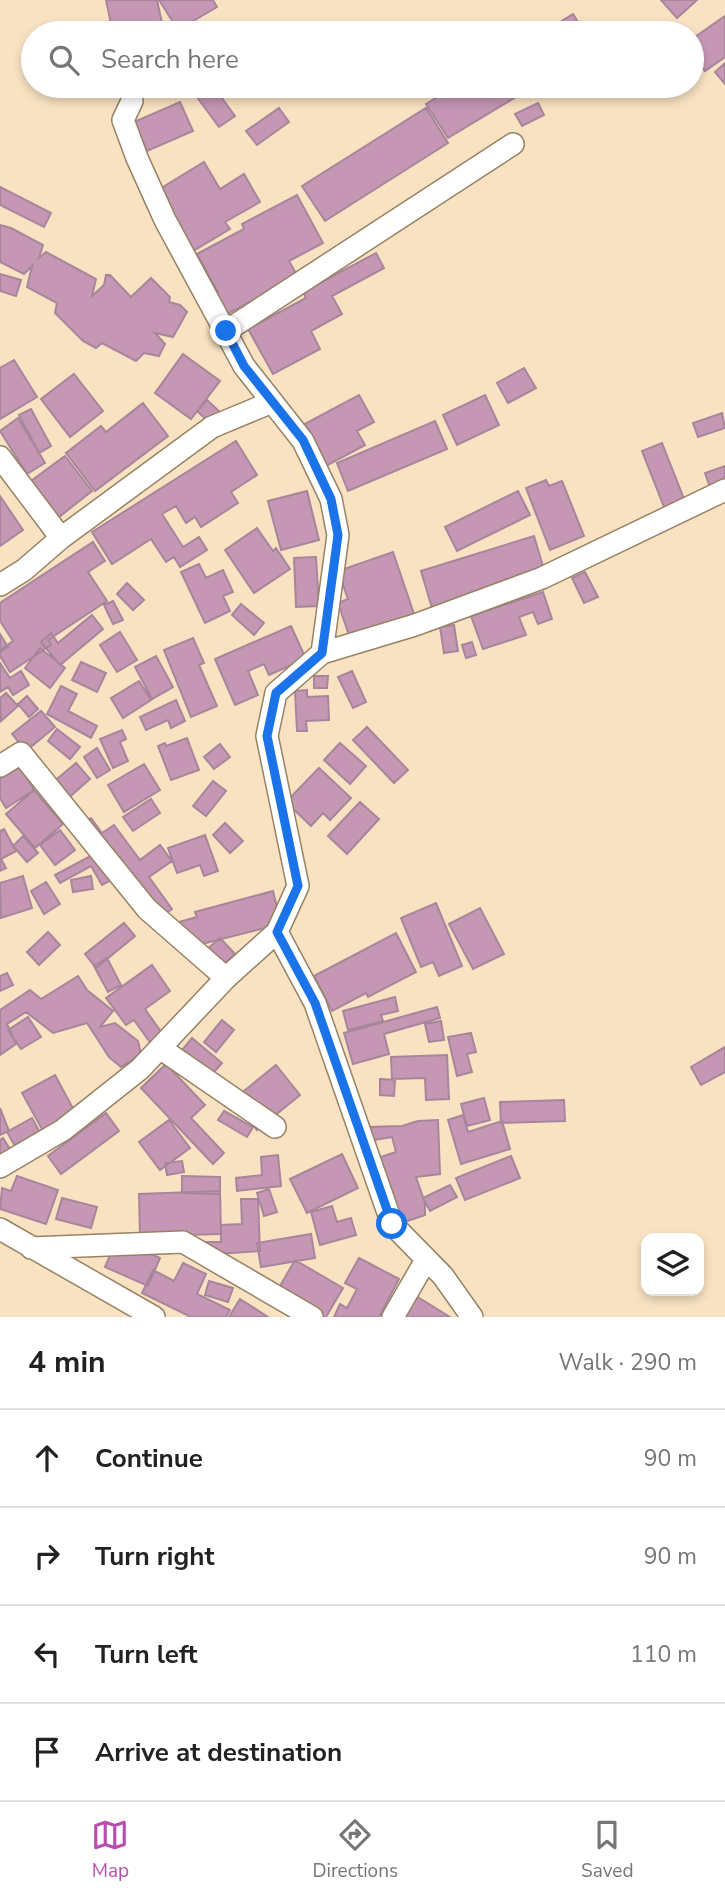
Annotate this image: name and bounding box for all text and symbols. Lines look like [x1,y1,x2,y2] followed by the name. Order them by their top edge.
[21,21,704,98] search box
[45,41,83,79] icon: search
[101,42,239,77] text: Search here
[210,315,241,346] route end
[376,1208,407,1239] route start
[641,1233,704,1296] map controls
[641,1233,704,1296] button: layers
[28,1342,106,1383] text: 4 min
[558,1347,697,1378] text: Walk · 290 m
[28,1439,66,1477] icon: ahead
[95,1441,203,1476] text: Continue
[644,1443,697,1474] text: 90 m
[28,1537,66,1575] icon: right
[95,1539,214,1574] text: Turn right
[644,1541,697,1572] text: 90 m
[28,1635,66,1673] icon: left
[95,1637,198,1672] text: Turn left
[630,1639,697,1670] text: 110 m
[28,1733,66,1771] icon: arrive
[95,1735,342,1770] text: Arrive at destination
[91,1816,129,1884] tab: Map
[312,1816,398,1884] tab: Directions
[581,1816,634,1884] tab: Saved

